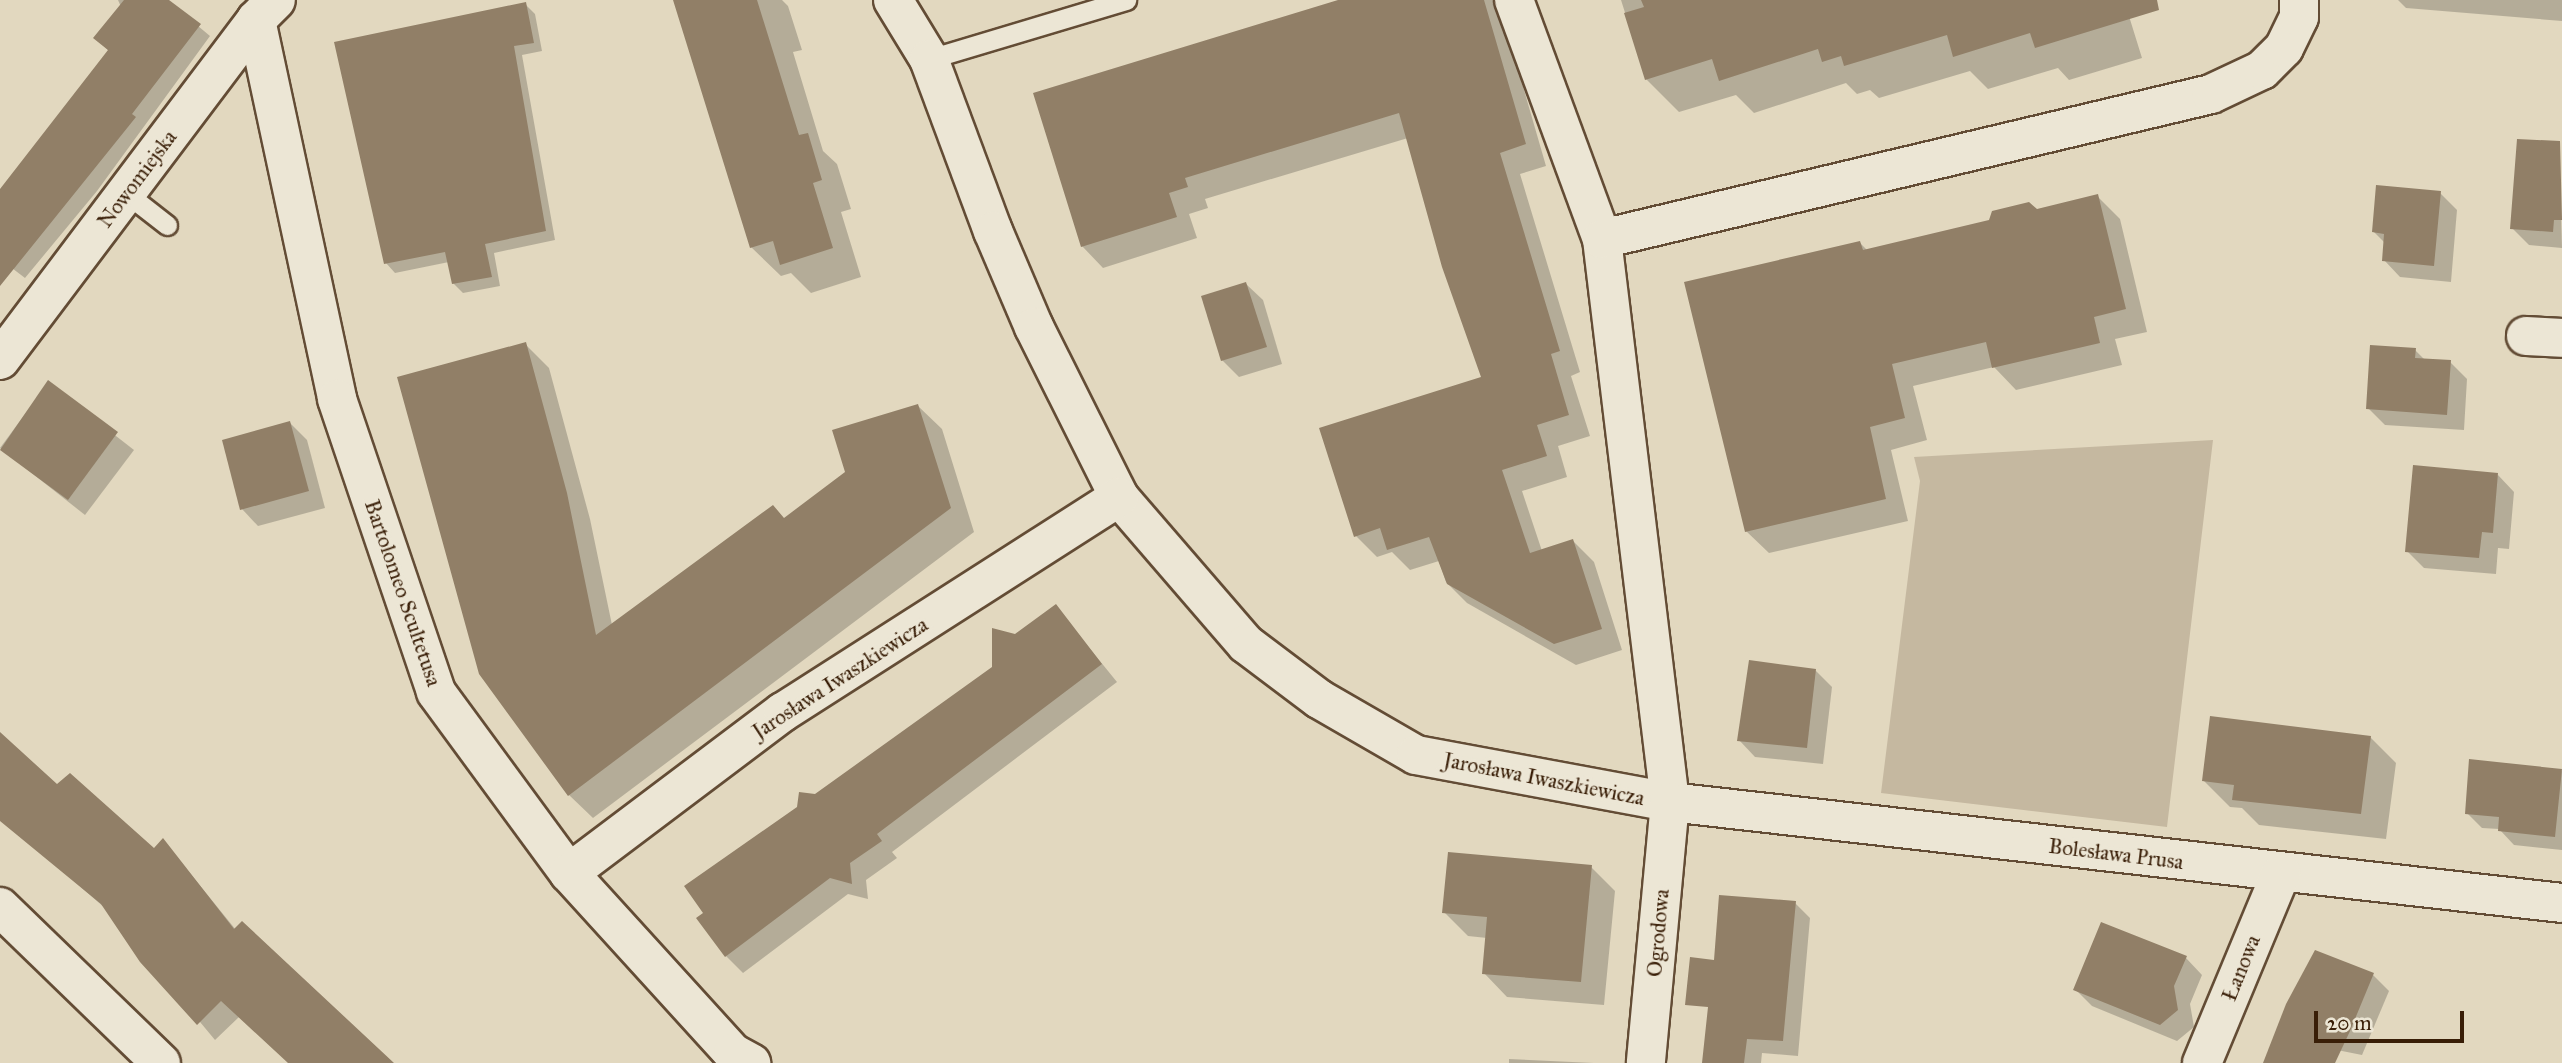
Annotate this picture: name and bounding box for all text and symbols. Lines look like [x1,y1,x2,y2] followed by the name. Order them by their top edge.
[92,125,182,233] street label: Nowomiejska
[359,496,447,690] street label: Bartolomeo Scultetusa
[748,612,932,744] street label: Jarosława Iwaszkiewicza
[1441,747,1647,811] street label: Jarosława Iwaszkiewicza
[2047,833,2185,875] street label: Bolesława Prusa
[1642,888,1674,978] street label: Ogrodowa
[2216,931,2266,1005] street label: Łanowa
[2317,996,2468,1040] scale bar
[2327,1010,2372,1036] text: 20 m

